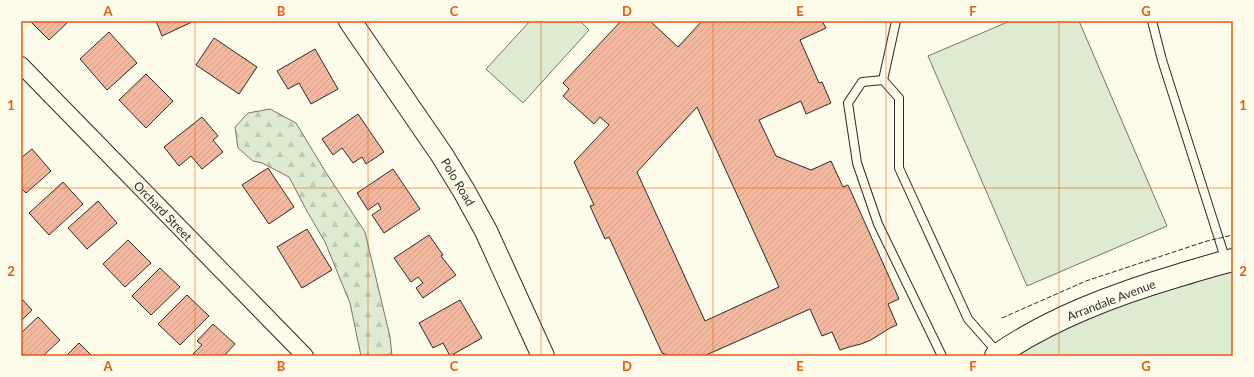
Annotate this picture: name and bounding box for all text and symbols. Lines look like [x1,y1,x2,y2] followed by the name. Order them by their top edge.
[102,3,113,19] text: A
[277,3,286,19] text: B
[450,3,459,19] text: C
[622,3,632,19] text: D
[796,3,804,19] text: E
[969,3,977,19] text: F
[1141,3,1151,19] text: G
[7,97,15,113] text: 1
[1239,97,1247,113] text: 1
[438,155,478,209] street label: Polo Road
[131,178,196,245] street label: Orchard Street
[7,263,15,279] text: 2
[1239,263,1247,279] text: 2
[1065,276,1157,324] street label: Arrandale Avenue
[102,358,113,374] text: A
[277,358,286,374] text: B
[450,358,459,374] text: C
[622,358,632,374] text: D
[796,358,804,374] text: E
[969,358,977,374] text: F
[1141,358,1151,374] text: G

